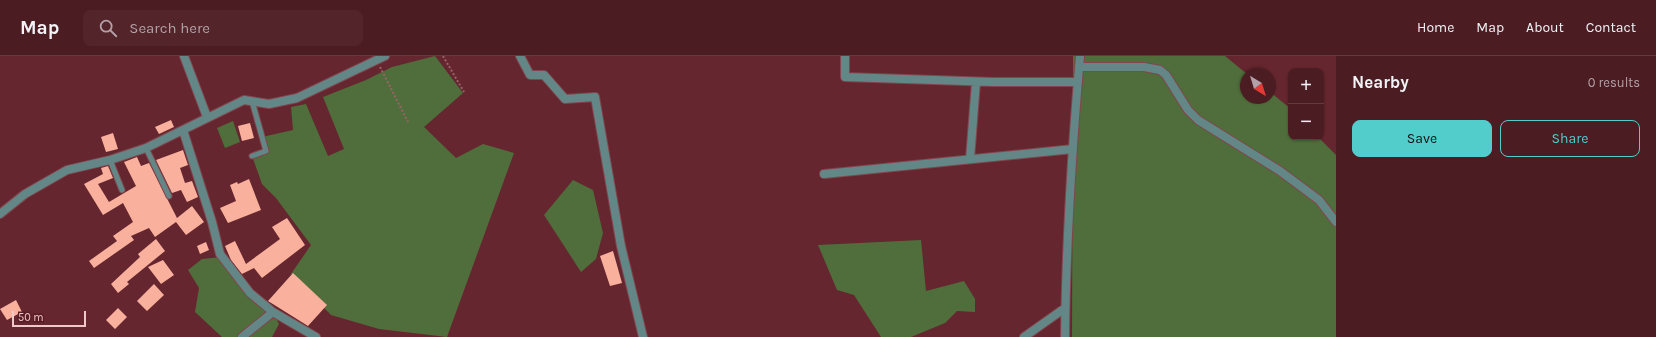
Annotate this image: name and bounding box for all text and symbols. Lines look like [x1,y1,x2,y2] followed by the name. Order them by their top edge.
[83,10,363,46] search box
[20,17,59,39] text: Map
[97,17,119,39] icon: search
[129,19,210,37] text: Search here
[1417,19,1454,36] text: Home
[1476,19,1504,36] text: Map
[1526,19,1564,36] text: About
[1586,19,1636,36] text: Contact
[1240,68,1276,104] north arrow
[1288,68,1324,140] map controls
[1288,68,1324,104] button: +
[1352,72,1409,92] text: Nearby
[1588,75,1640,90] text: 0 results
[1288,104,1324,140] button: −
[1352,120,1492,157] button: Save
[1500,120,1640,157] button: Share
[12,309,86,328] scale bar
[18,311,44,324] text: 50 m

